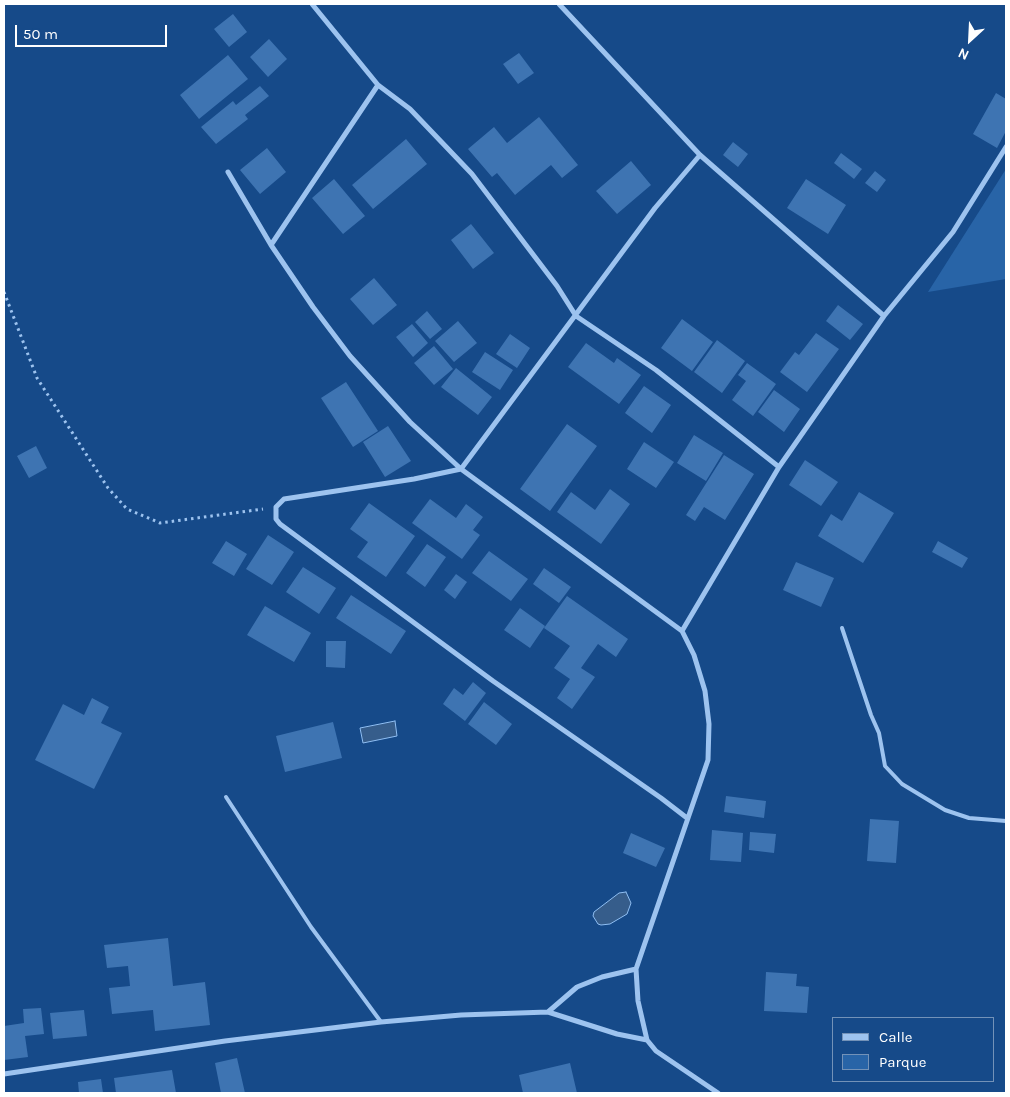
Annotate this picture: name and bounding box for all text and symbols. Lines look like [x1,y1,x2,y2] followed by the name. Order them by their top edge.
[18,15,170,47] scale bar
[945,15,995,65] north arrow
[23,25,58,43] text: 50 m
[955,44,972,64] text: N
[832,1017,995,1082] legend
[879,1028,913,1046] text: Calle
[879,1053,927,1071] text: Parque

